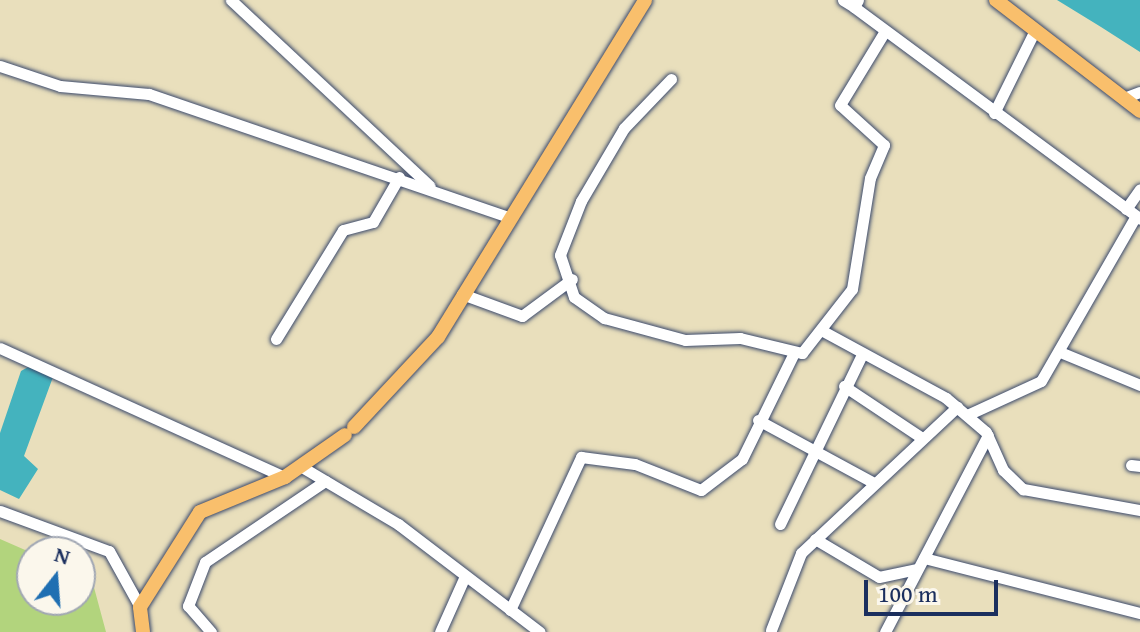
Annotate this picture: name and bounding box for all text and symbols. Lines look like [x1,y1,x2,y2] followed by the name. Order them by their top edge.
[16,536,96,616] north arrow
[51,538,74,572] text: N
[868,564,1002,614] scale bar
[878,576,938,611] text: 100 m

